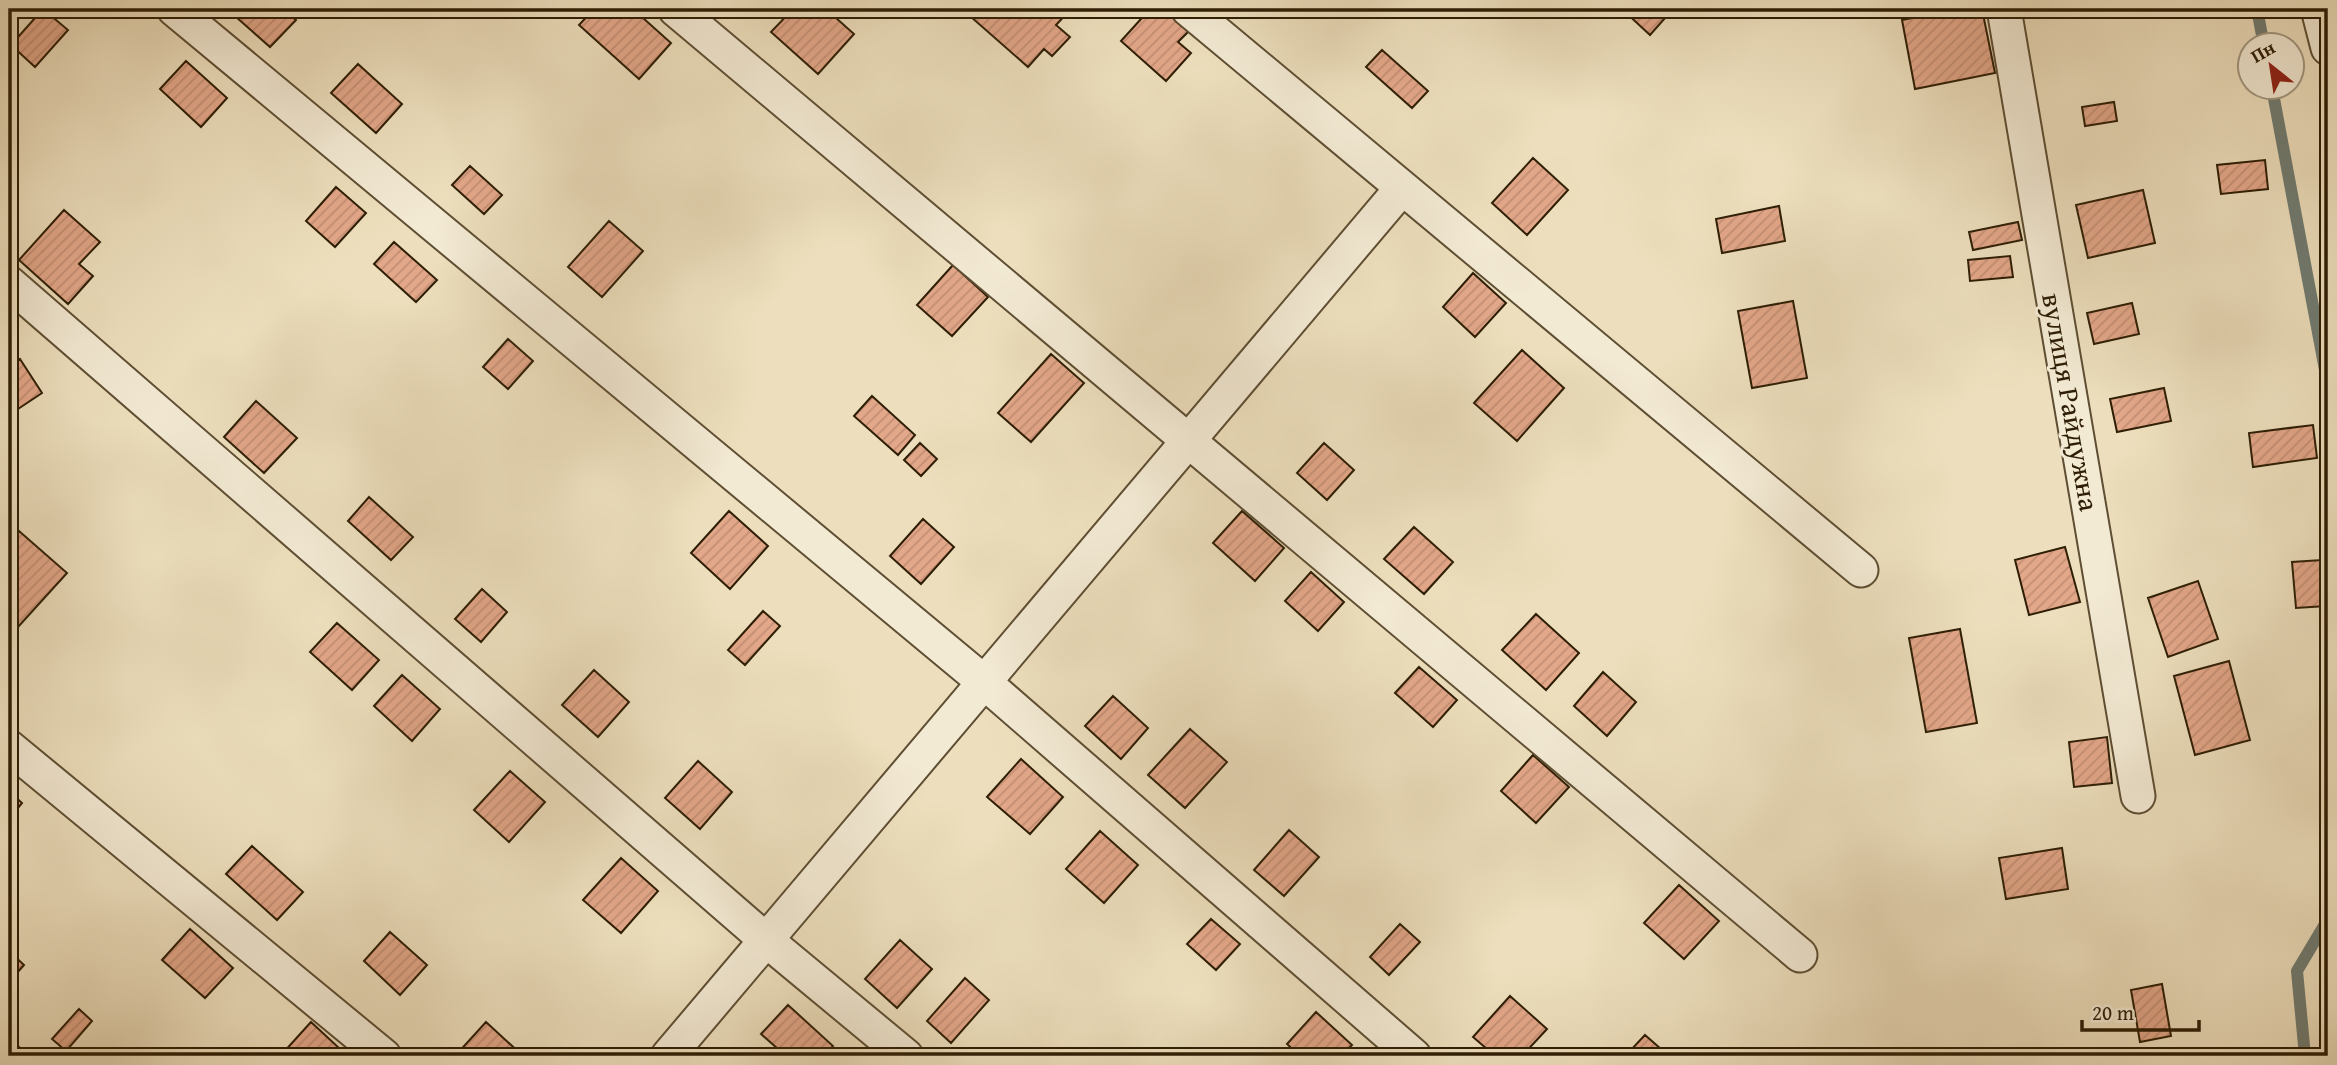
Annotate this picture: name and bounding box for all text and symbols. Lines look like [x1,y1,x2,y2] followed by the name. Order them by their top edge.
[2236,32,2306,102] north arrow
[2245,33,2280,70] text: Пн
[2032,290,2111,515] street label: вулиця Райдужна
[2082,988,2199,1032] scale bar
[2092,997,2134,1028] text: 20 m

